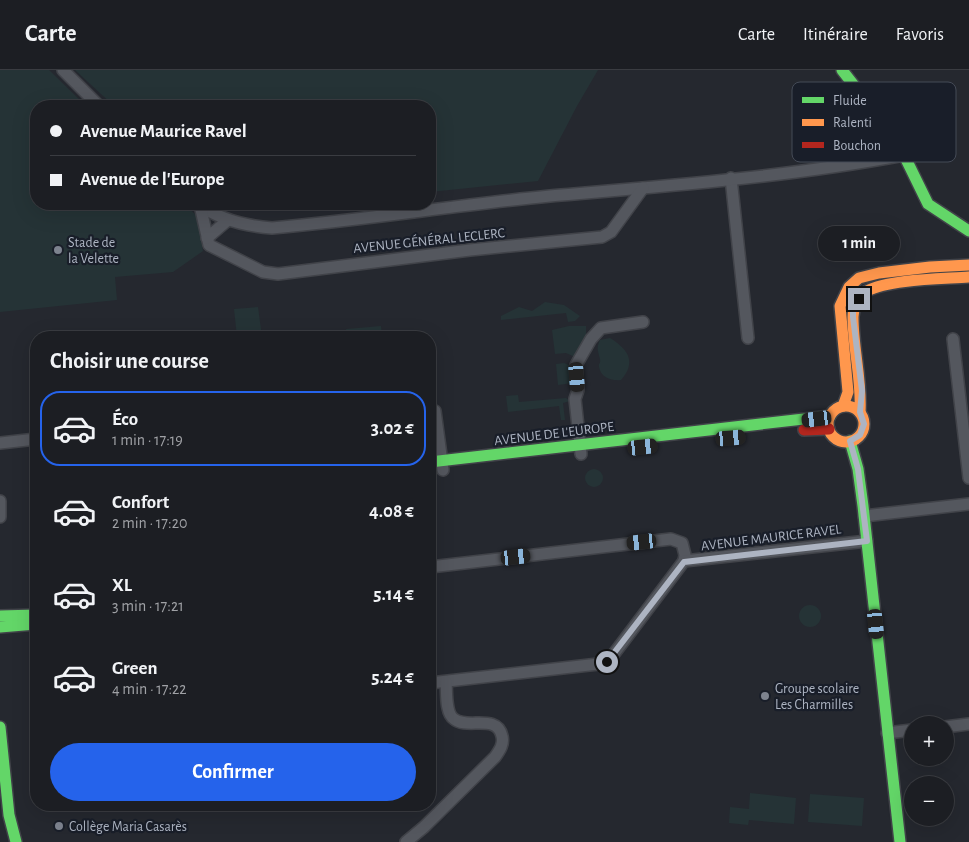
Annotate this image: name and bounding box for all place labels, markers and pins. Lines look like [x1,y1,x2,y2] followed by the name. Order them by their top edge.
[68,236,119,266] place label: Stade de la Velette
[52,244,64,256] marker: Stade de la Velette
[775,682,859,712] place label: Groupe scolaire Les Charmilles
[759,690,771,702] marker: Groupe scolaire Les Charmilles
[53,820,65,832] marker: Collège Maria Casarès
[69,820,187,834] place label: Collège Maria Casarès

